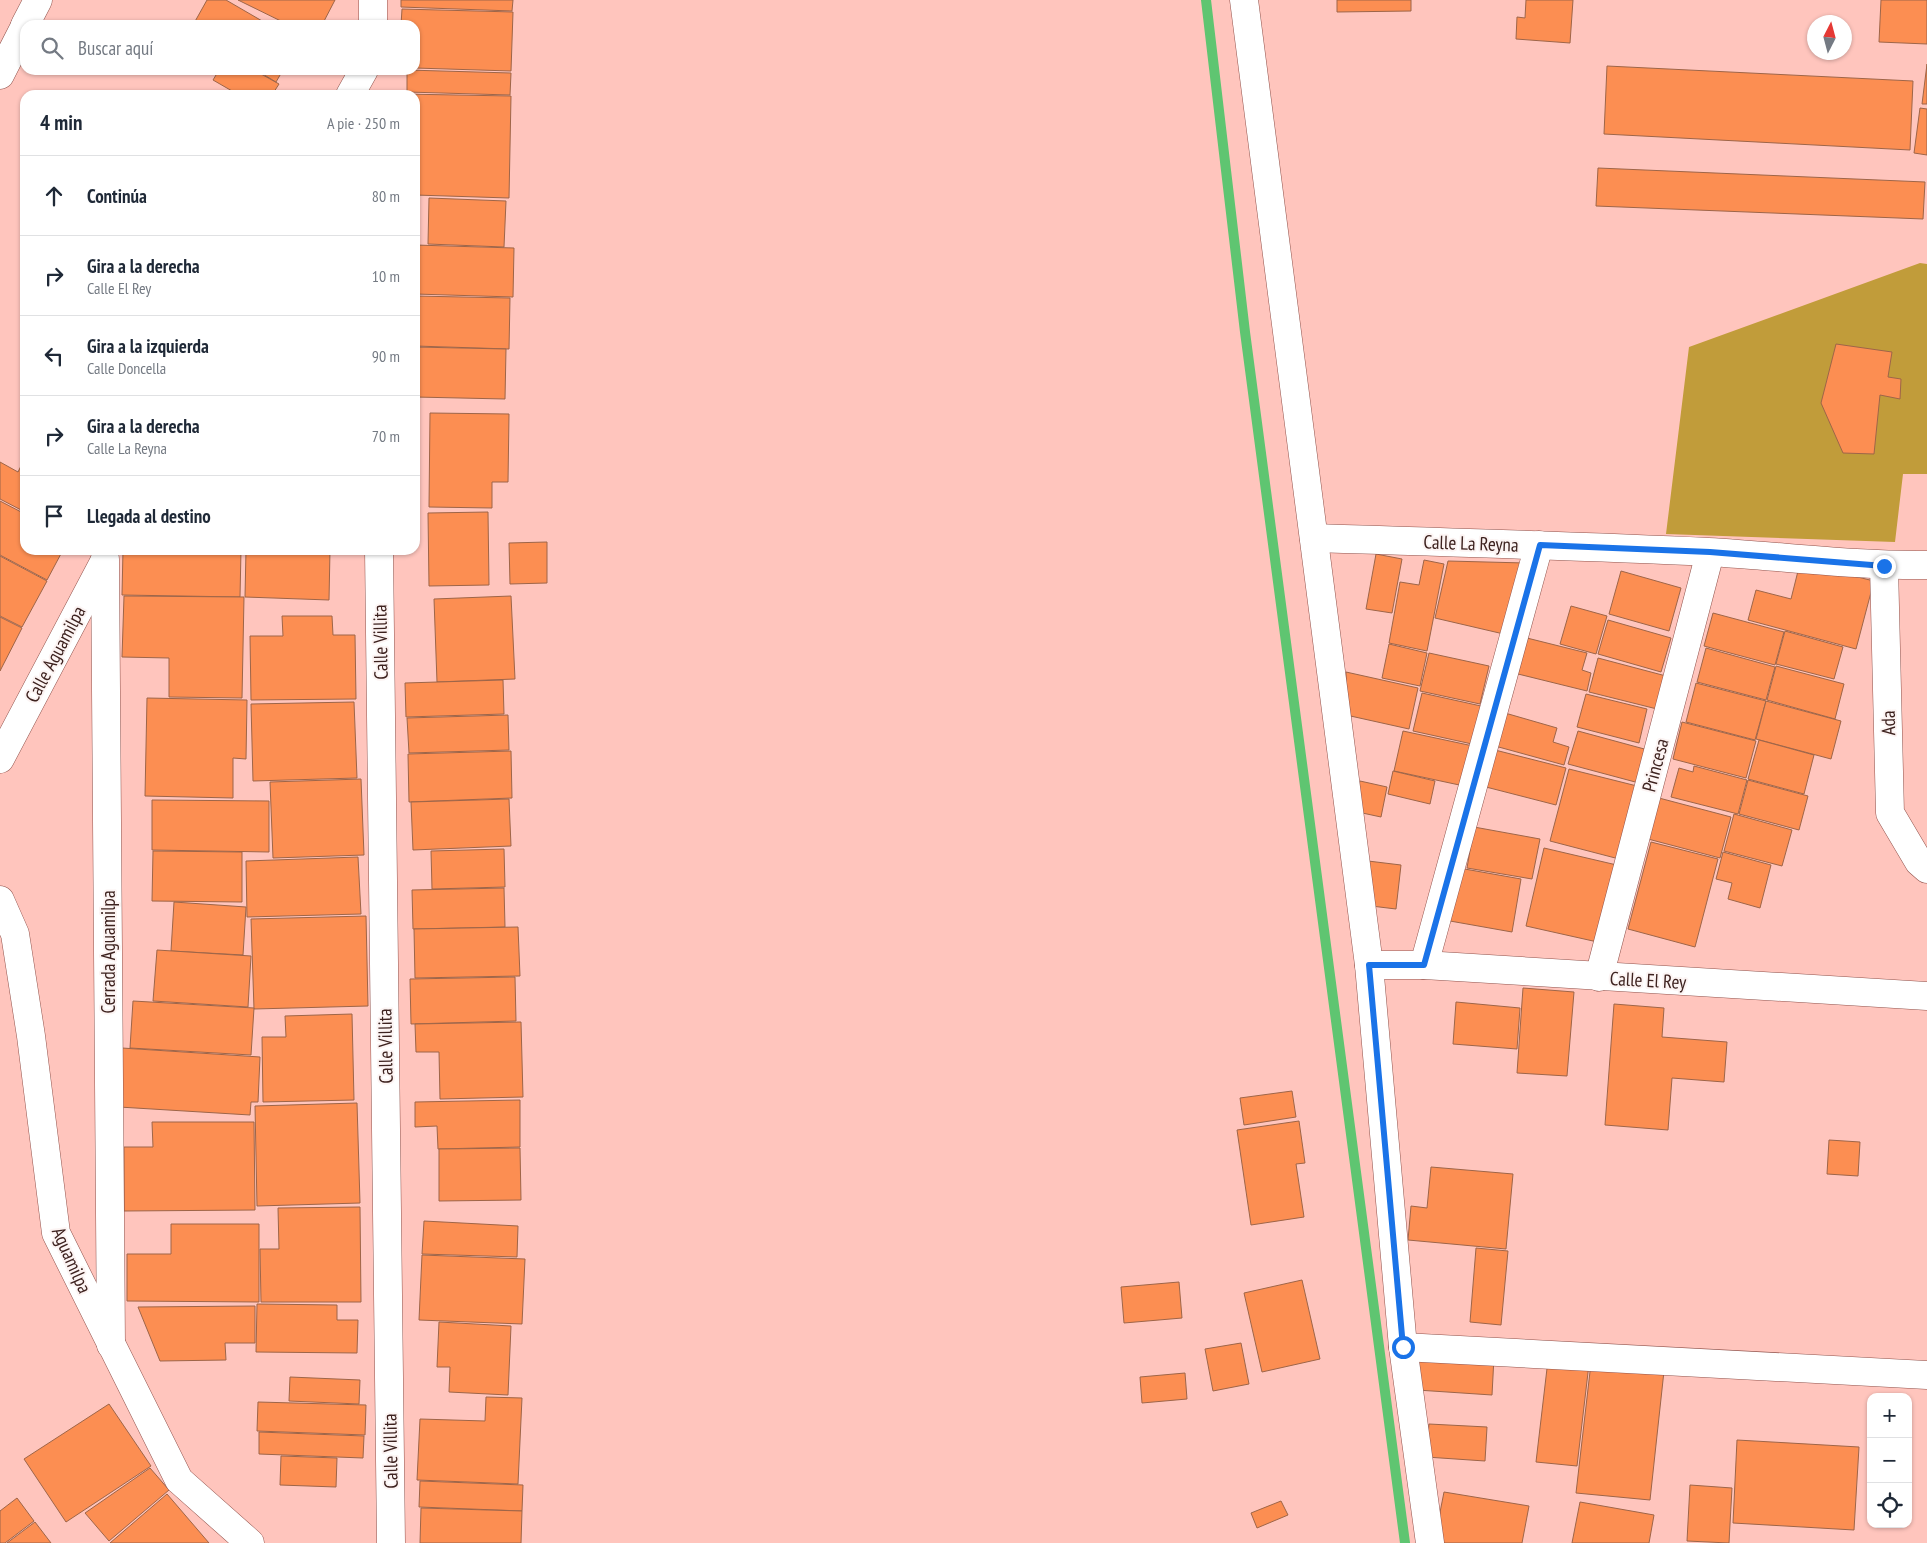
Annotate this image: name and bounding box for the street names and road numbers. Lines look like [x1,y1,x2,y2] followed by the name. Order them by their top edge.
[1423,529,1519,557] street label: Calle La Reyna
[20,602,90,706] street label: Calle Aguamilpa
[367,604,393,680] street label: Calle Villita
[1876,710,1900,736] street label: Ada
[1636,736,1674,794] street label: Princesa
[96,891,120,1014] street label: Cerrada Aguamilpa
[1609,966,1688,994] street label: Calle El Rey
[372,1008,398,1084] street label: Calle Villita
[47,1223,97,1297] street label: Aguamilpa
[377,1413,403,1489] street label: Calle Villita

